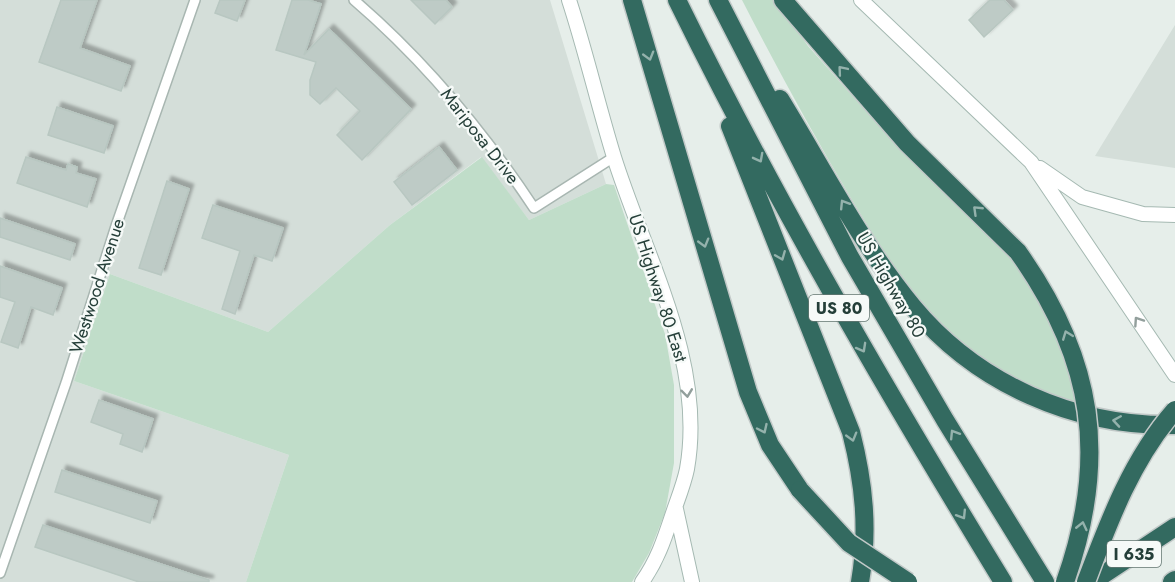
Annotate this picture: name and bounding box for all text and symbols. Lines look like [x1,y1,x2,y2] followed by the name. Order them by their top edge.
[641,51,654,61] one-way arrow
[838,66,849,77] one-way arrow
[434,82,526,190] street label: Mariposa Drive
[751,152,763,163] one-way arrow
[839,200,851,210] one-way arrow
[974,206,984,217] one-way arrow
[622,211,694,366] street label: US Highway 80 East
[63,215,131,357] street label: Westwood Avenue
[850,227,932,343] street label: US Highway 80
[697,237,709,248] one-way arrow
[774,249,786,260] one-way arrow
[809,295,869,321] road number: US 80
[1134,316,1145,327] one-way arrow
[1062,330,1074,341] one-way arrow
[854,342,866,352] one-way arrow
[680,388,693,397] one-way arrow
[1112,416,1121,428] one-way arrow
[755,422,767,433] one-way arrow
[950,430,961,441] one-way arrow
[845,431,857,442] one-way arrow
[954,509,966,519] one-way arrow
[1075,522,1088,532] one-way arrow
[1107,541,1161,567] road number: I 635

